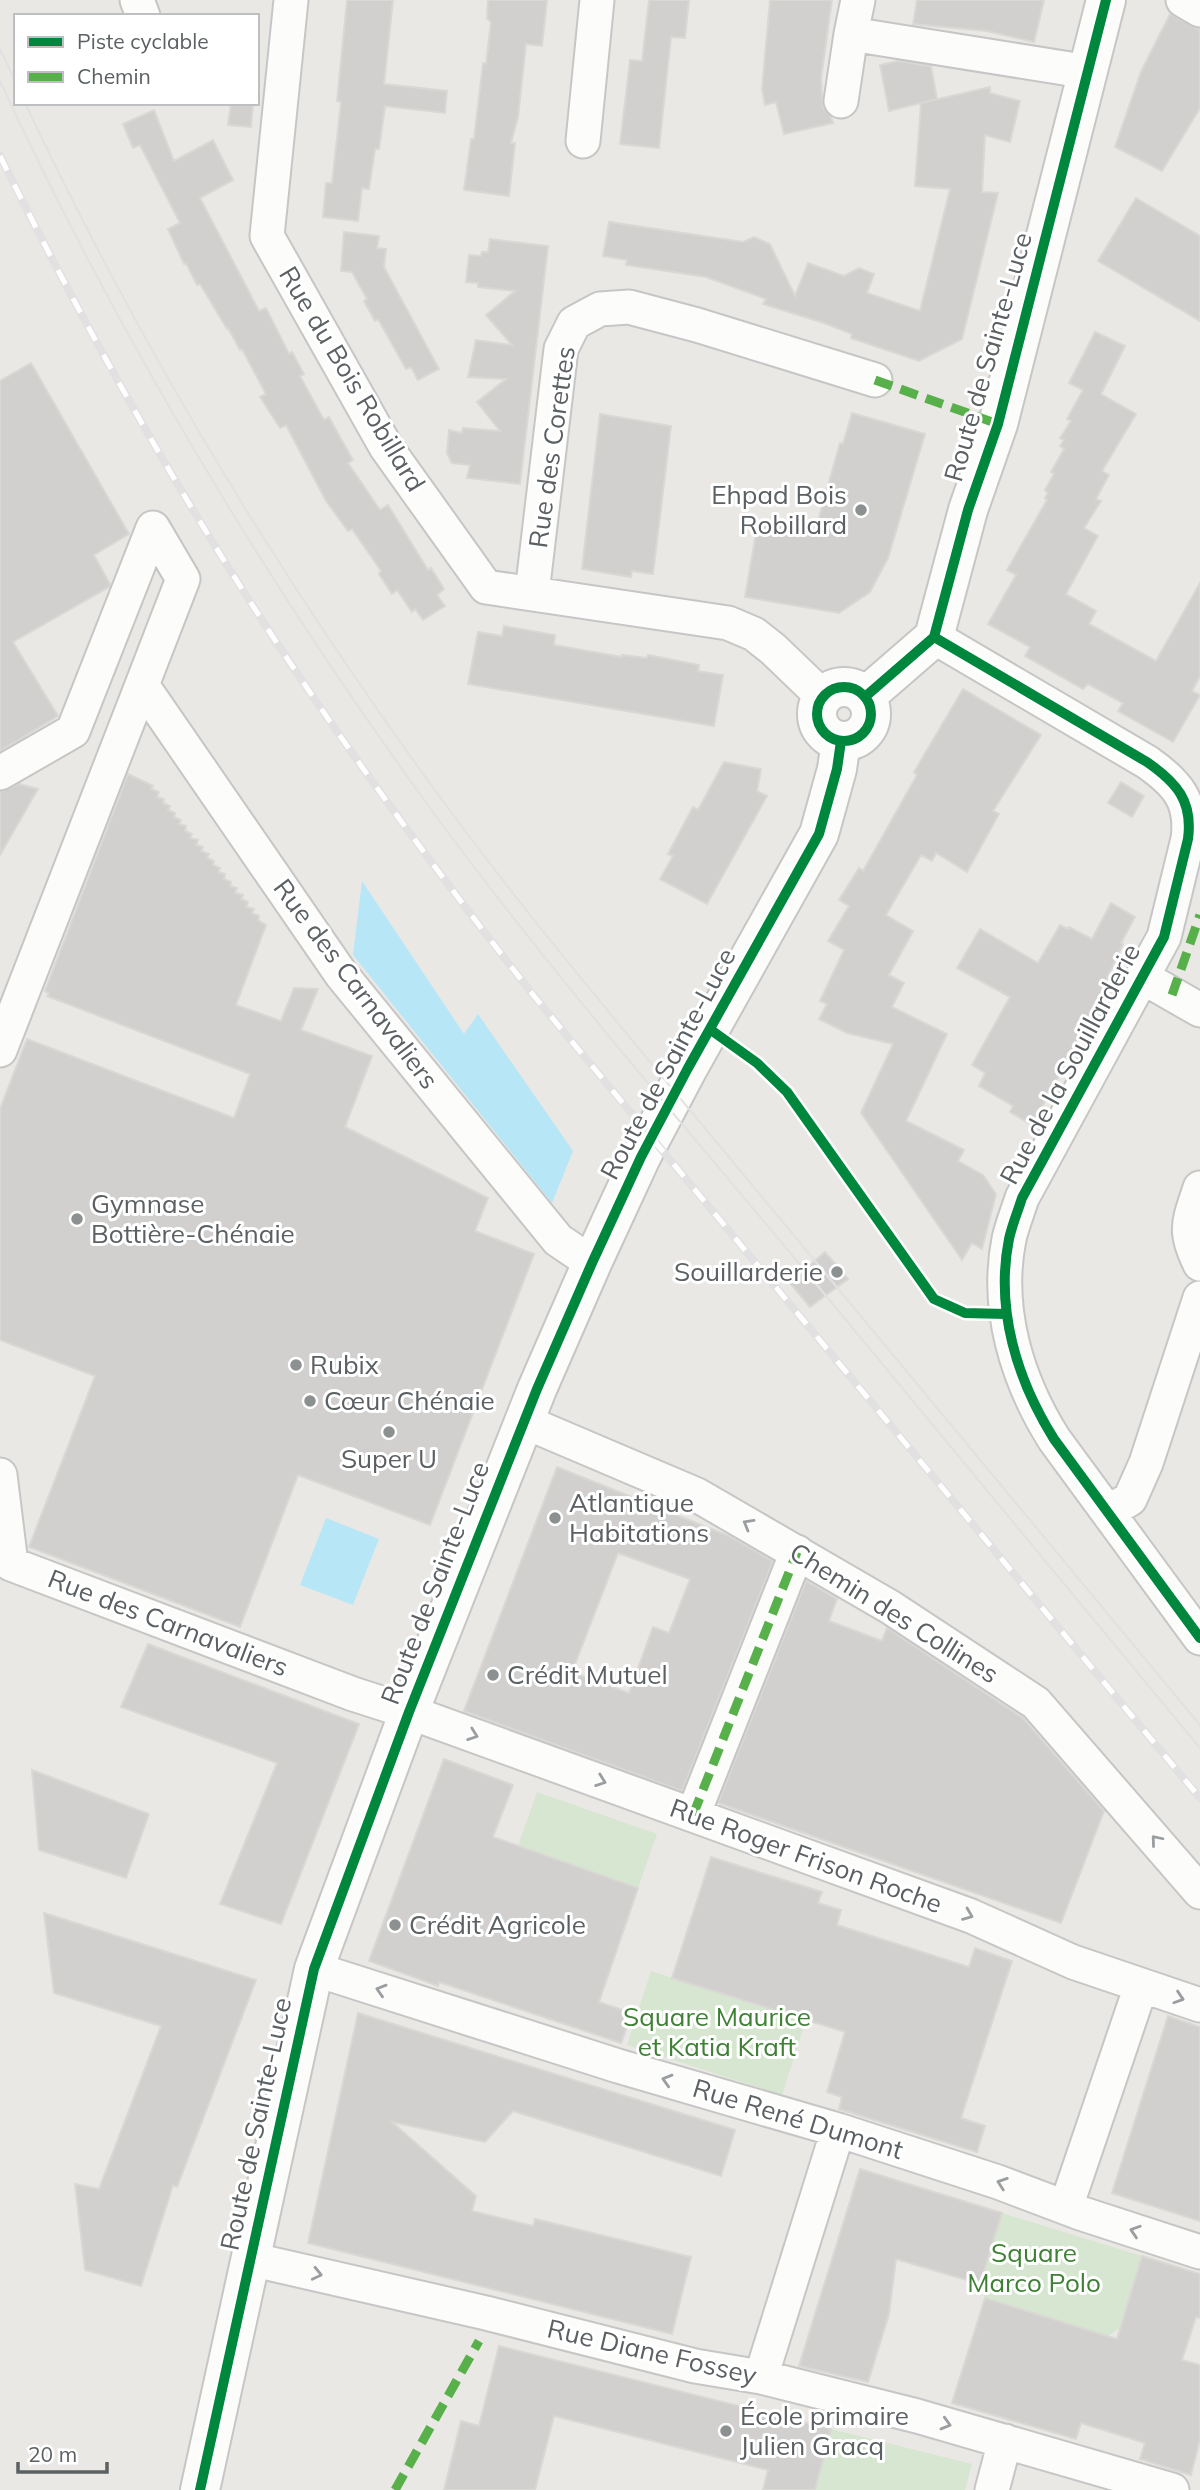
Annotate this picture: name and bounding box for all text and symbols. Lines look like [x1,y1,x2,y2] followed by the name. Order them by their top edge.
[14,14,259,105] legend
[77,28,209,54] text: Piste cyclable
[77,63,151,89] text: Chemin
[936,229,1039,485] street label: Route de Sainte-Luce
[272,260,433,497] street label: Rue du Bois Robillard
[521,344,582,550] street label: Rue des Corettes
[711,478,847,541] place label: Ehpad Bois Robillard
[853,502,869,518] marker: Ehpad Bois Robillard
[267,872,446,1095] street label: Rue des Carnavaliers
[992,938,1147,1190] street label: Rue de la Souillarderie
[593,942,743,1185] street label: Route de Sainte-Luce
[91,1187,295,1250] place label: Gymnase Bottière-Chénaie
[69,1211,85,1227] marker: Gymnase Bottière-Chénaie
[674,1255,823,1288] place label: Souillarderie
[829,1264,845,1280] marker: Souillarderie
[310,1348,379,1381] place label: Rubix
[288,1357,304,1373] marker: Rubix
[324,1384,495,1417] place label: Cœur Chénaie
[302,1393,318,1409] marker: Cœur Chénaie
[381,1424,397,1440] marker: Super U
[341,1442,437,1475] place label: Super U
[373,1457,496,1709] street label: Route de Sainte-Luce
[569,1486,709,1549] place label: Atlantique Habitations
[547,1510,563,1526] marker: Atlantique Habitations
[743,1519,755,1532] one-way arrow
[784,1535,1005,1690] street label: Chemin des Collines
[44,1562,293,1684] street label: Rue des Carnavaliers
[507,1658,668,1691] place label: Crédit Mutuel
[485,1667,501,1683] marker: Crédit Mutuel
[466,1727,478,1741] one-way arrow
[594,1773,606,1787] one-way arrow
[666,1791,947,1920] street label: Rue Roger Frison Roche
[1152,1836,1164,1849] one-way arrow
[961,1906,973,1920] one-way arrow
[409,1908,586,1941] place label: Crédit Agricole
[387,1917,403,1933] marker: Crédit Agricole
[375,1983,387,1998] one-way arrow
[1173,1990,1185,2005] one-way arrow
[213,1995,298,2253] street label: Route de Sainte-Luce
[623,2000,811,2063] park label: Square Maurice et Katia Kraft
[689,2071,907,2166] street label: Rue René Dumont
[662,2074,674,2088] one-way arrow
[996,2177,1008,2191] one-way arrow
[1130,2225,1142,2239] one-way arrow
[967,2236,1101,2299] park label: Square Marco Polo
[311,2265,323,2280] one-way arrow
[544,2311,760,2392] street label: Rue Diane Fossey
[740,2399,909,2462] place label: École primaire Julien Gracq
[940,2416,952,2430] one-way arrow
[718,2423,734,2439] marker: École primaire Julien Gracq
[18,2430,107,2474] scale bar
[28,2441,77,2467] text: 20 m

